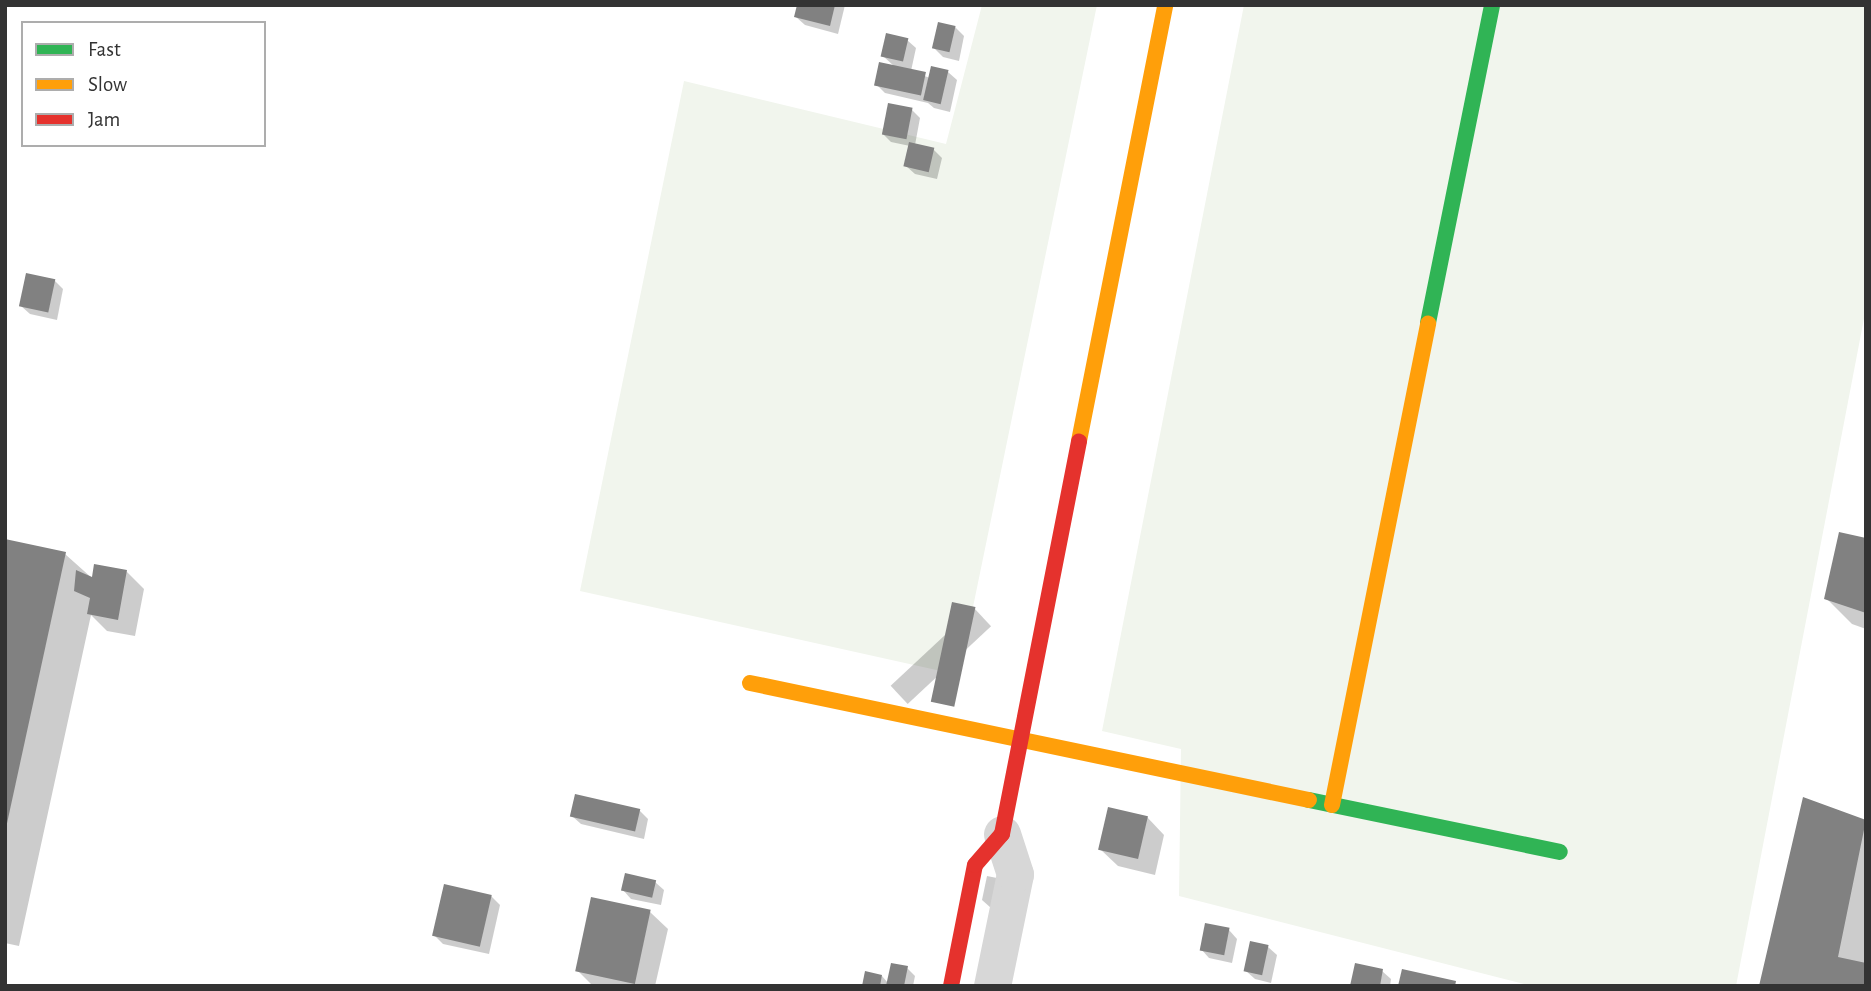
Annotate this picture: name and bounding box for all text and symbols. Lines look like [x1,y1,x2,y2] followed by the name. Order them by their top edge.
[21,21,266,147] legend
[88,39,121,60] text: Fast
[88,74,127,95] text: Slow
[88,109,120,130] text: Jam

